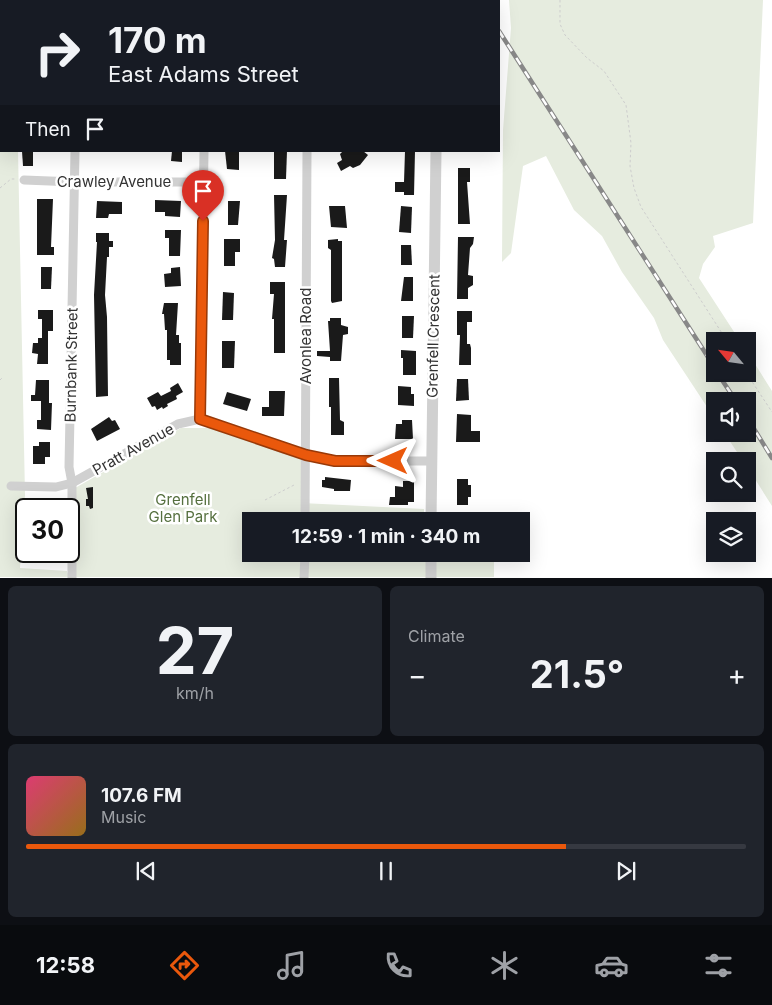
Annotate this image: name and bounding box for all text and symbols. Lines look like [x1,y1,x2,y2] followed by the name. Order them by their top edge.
[108,19,207,61] text: 170 m
[25,20,90,85] icon: right
[108,61,299,87] text: East Adams Street
[81,115,109,143] icon: arrive
[25,118,71,141] text: Then
[182,170,224,221] pin
[57,172,171,191] street label: Crawley Avenue
[189,177,217,205] icon: arrive
[422,274,444,398] street label: Grenfell Crescent
[296,288,315,384] street label: Avonlea Road
[60,307,82,423] street label: Burnbank Street
[706,332,756,382] north arrow
[706,332,756,562] map controls
[706,392,756,442] button: sound
[89,419,177,479] street label: Pratt Avenue
[366,434,418,486] position arrow
[706,452,756,502] button: search
[149,490,218,526] park label: Grenfell Glen Park
[15,498,80,563] speed limit sign: 30
[706,512,756,562] button: layers
[292,525,480,548] text: 12:59 · 1 min · 340 m
[156,611,234,690] text: 27
[408,626,465,646] text: Climate
[530,651,624,697] text: 21.5°
[408,658,427,692] text: −
[727,658,746,692] text: +
[176,683,214,703] text: km/h
[101,784,182,807] text: 107.6 FM
[101,807,146,827] text: Music
[132,857,160,885] icon: previous
[372,857,400,885] icon: pause
[612,857,640,885] icon: next
[167,948,202,983] icon: directions
[274,948,309,983] icon: music
[381,948,416,983] icon: phone
[487,948,522,983] icon: climate
[594,948,629,983] icon: car
[701,948,736,983] icon: filters
[36,952,95,978] text: 12:58

